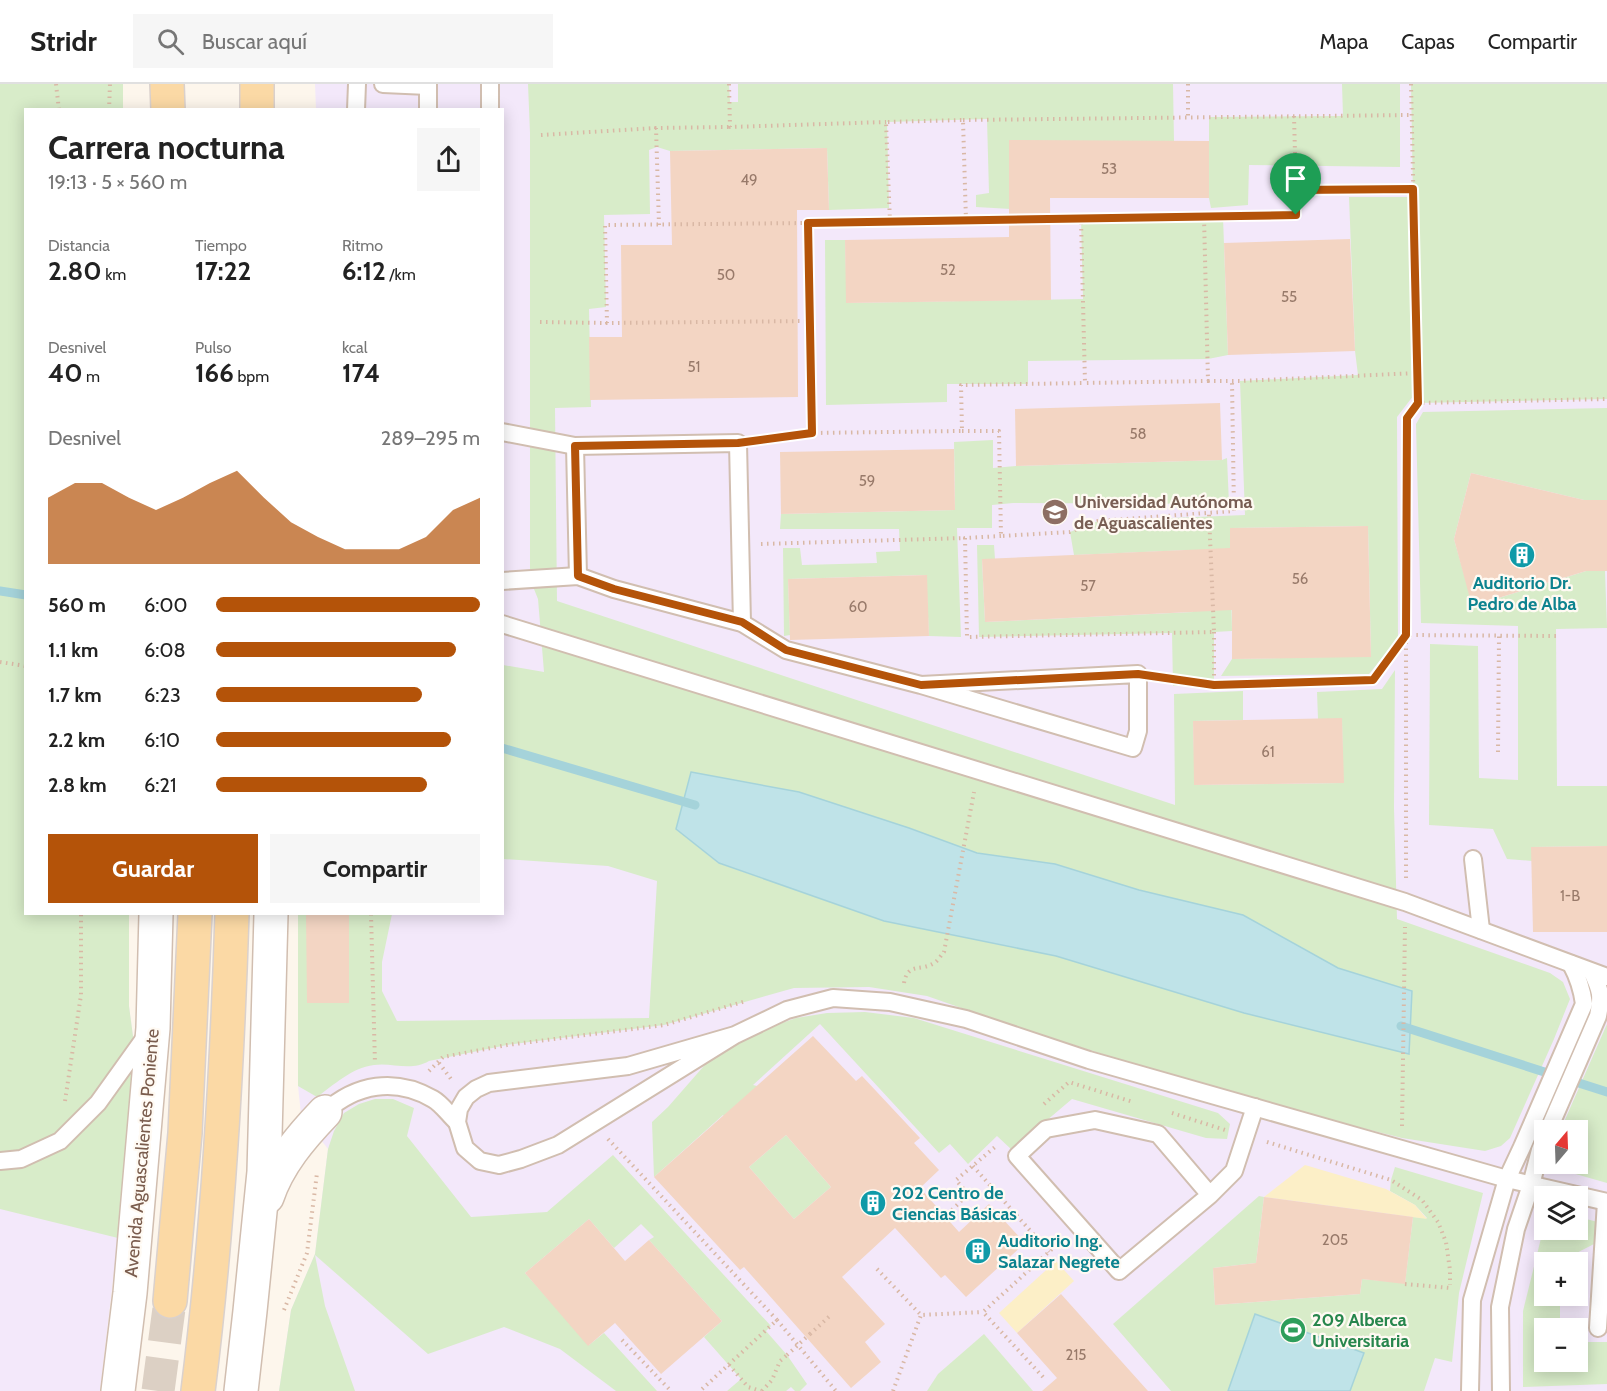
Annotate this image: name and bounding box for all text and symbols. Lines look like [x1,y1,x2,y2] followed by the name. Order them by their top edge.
[133,14,553,68] search box
[30,24,97,58] text: Stridr
[154,25,187,58] icon: search
[202,28,307,55] text: Buscar aquí
[1320,29,1368,54] text: Mapa
[1401,29,1455,54] text: Capas
[1488,29,1577,54] text: Compartir
[48,127,285,167] text: Carrera nocturna
[417,128,480,191] button: share
[1270,153,1321,215] pin
[1101,160,1117,178] house number: 53
[1279,162,1312,195] icon: arrive
[48,170,187,194] text: 19:13 · 5 × 560 m
[740,171,758,189] house number: 49
[48,236,110,255] text: Distancia
[195,236,247,255] text: Tiempo
[342,236,383,255] text: Ritmo
[48,255,102,287] text: 2.80
[195,255,251,287] text: 17:22
[342,255,386,287] text: 6:12
[940,261,956,279] house number: 52
[102,265,126,284] text: km
[386,265,416,284] text: /km
[717,266,735,284] house number: 50
[1281,288,1297,306] house number: 55
[48,338,106,357] text: Desnivel
[195,338,232,357] text: Pulso
[342,338,368,357] text: kcal
[48,357,83,389] text: 40
[195,357,234,389] text: 166
[342,357,380,389] text: 174
[687,358,701,376] house number: 51
[83,367,100,386] text: m
[234,367,269,386] text: bpm
[1129,425,1147,443] house number: 58
[48,426,121,450] text: Desnivel
[381,426,480,450] text: 289–295 m
[859,472,875,490] house number: 59
[1074,491,1253,534] place label: Universidad Autónoma de Aguascalientes
[1040,497,1070,527] school or university icon: Universidad Autónoma de Aguascalientes
[1507,540,1537,570] building icon: Auditorio Dr. Pedro de Alba
[1292,570,1308,588] house number: 56
[1468,572,1576,615] place label: Auditorio Dr. Pedro de Alba
[1080,577,1096,595] house number: 57
[48,593,106,617] text: 560 m
[144,593,187,617] text: 6:00
[849,598,868,616] house number: 60
[48,638,98,662] text: 1.1 km
[144,638,186,662] text: 6:08
[48,683,102,707] text: 1.7 km
[144,683,181,707] text: 6:23
[48,728,105,752] text: 2.2 km
[144,728,180,752] text: 6:10
[1261,743,1275,761] house number: 61
[48,773,107,797] text: 2.8 km
[144,773,177,797] text: 6:21
[48,834,258,903] button: Guardar
[270,834,480,903] button: Compartir
[1560,887,1580,905] house number: 1-B
[120,1028,164,1278] street label: Avenida Aguascalientes Poniente
[1534,1120,1588,1174] north arrow
[1534,1120,1588,1372] map controls
[892,1182,1017,1225] place label: 202 Centro de Ciencias Básicas
[1534,1186,1588,1240] button: layers
[858,1188,888,1218] building icon: 202 Centro de Ciencias Básicas
[998,1230,1120,1273] place label: Auditorio Ing. Salazar Negrete
[1322,1231,1348,1249] house number: 205
[963,1236,993,1266] building icon: Auditorio Ing. Salazar Negrete
[1534,1252,1588,1306] button: +
[1312,1309,1409,1352] place label: 209 Alberca Universitaria
[1278,1315,1308,1345] sports icon: 209 Alberca Universitaria
[1534,1318,1588,1372] button: −
[1066,1346,1086,1364] house number: 215

